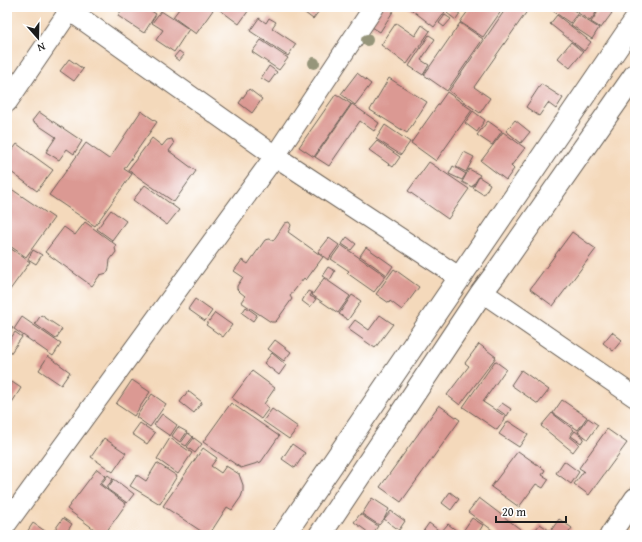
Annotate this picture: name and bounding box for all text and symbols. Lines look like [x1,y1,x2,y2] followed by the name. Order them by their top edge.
[18,18,58,58] north arrow
[35,39,48,56] text: N
[496,498,566,524] scale bar
[502,503,526,520] text: 20 m

